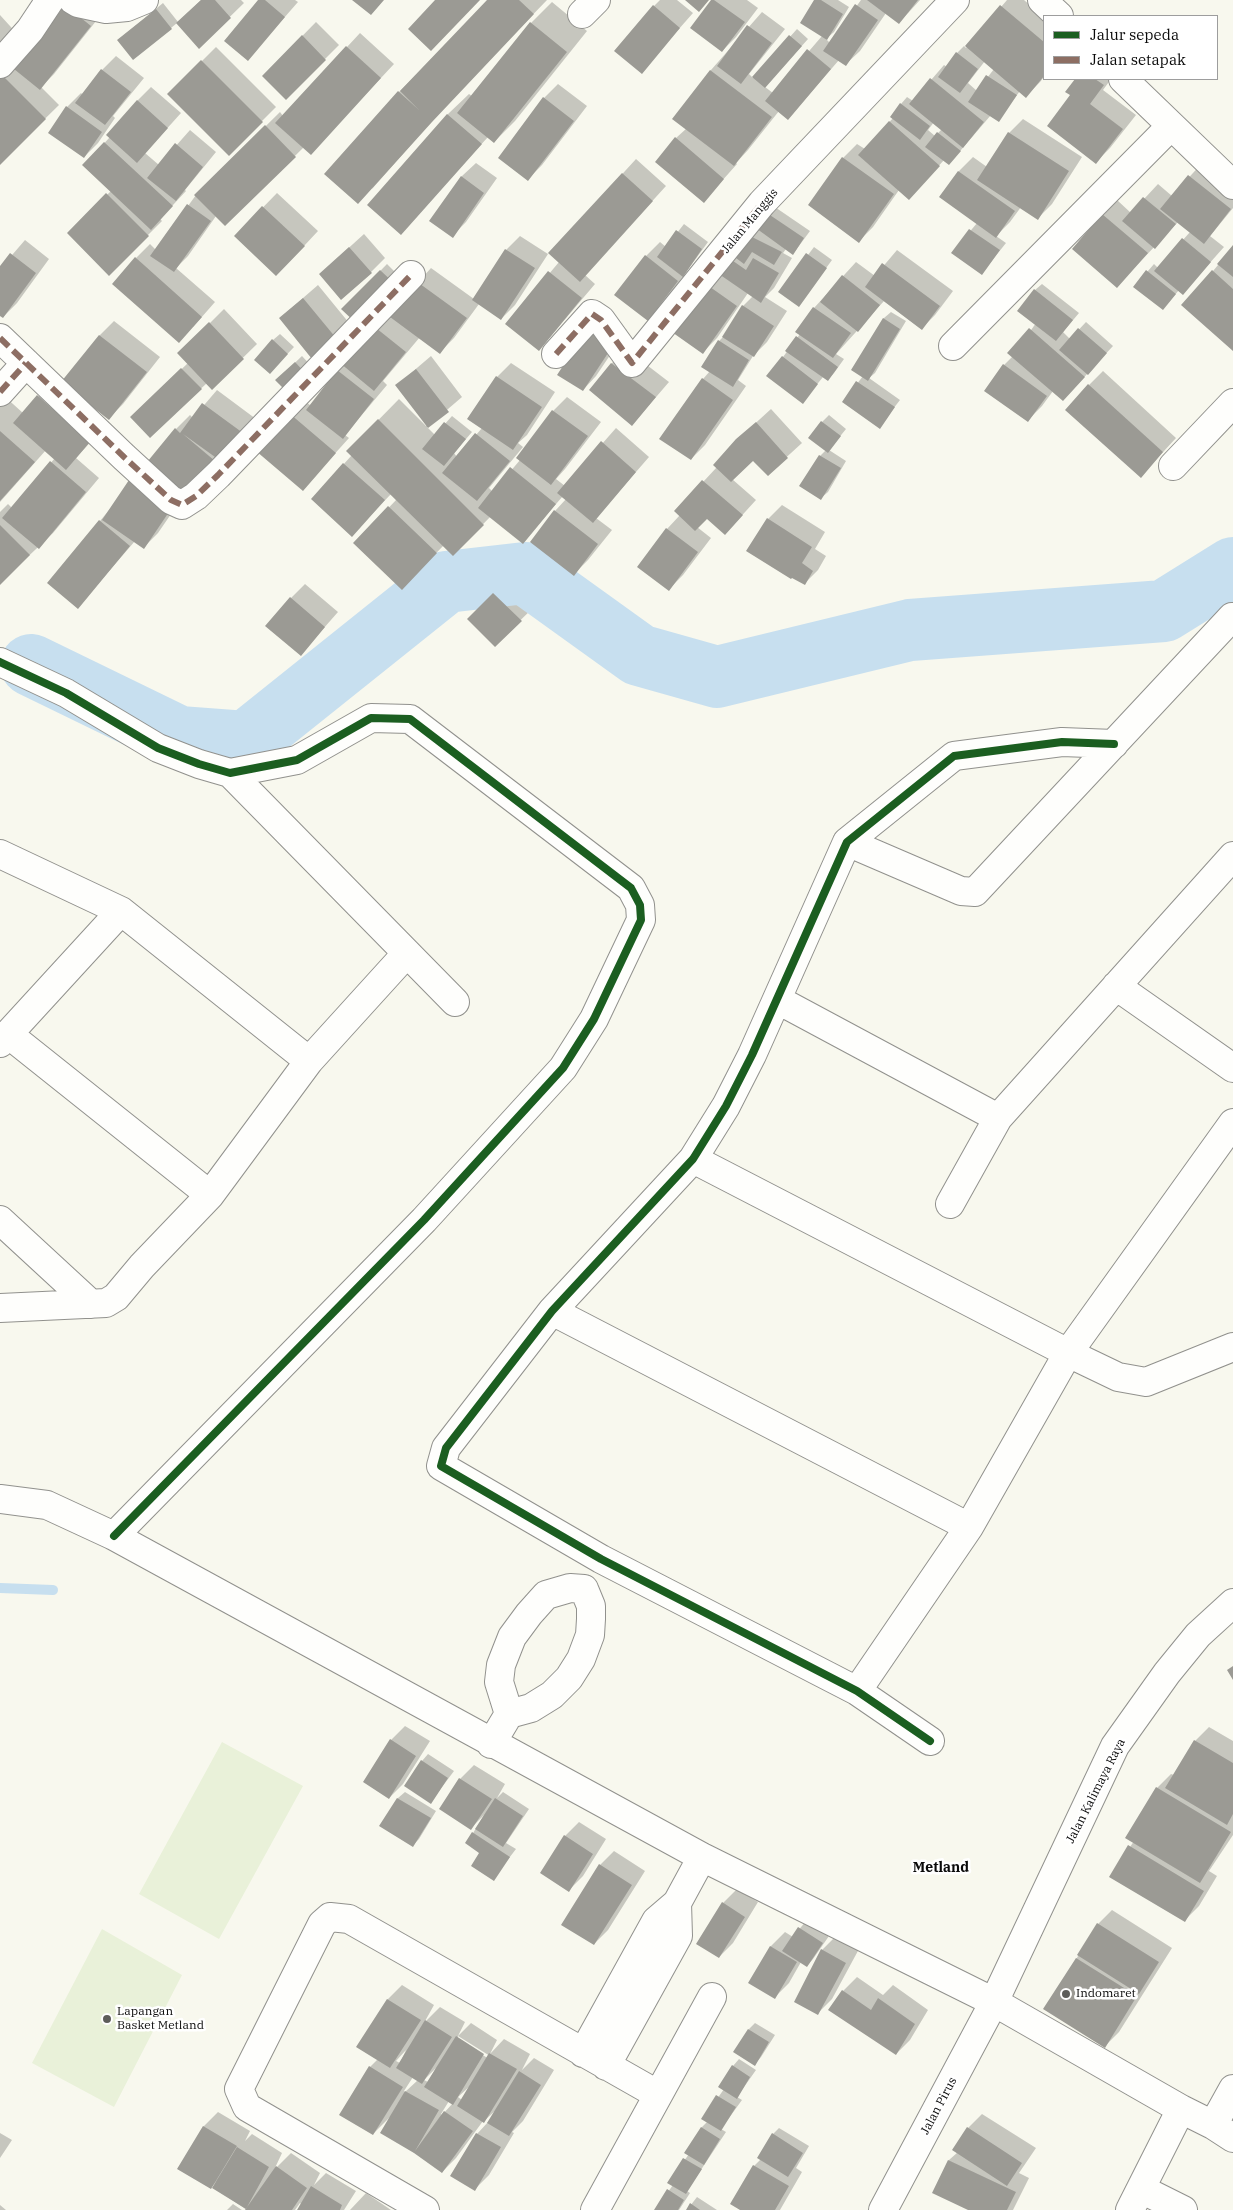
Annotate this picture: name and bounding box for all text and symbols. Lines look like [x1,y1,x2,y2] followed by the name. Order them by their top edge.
[1043,15,1218,80] legend
[1090,25,1179,44] text: Jalur sepeda
[1090,50,1186,69] text: Jalan setapak
[719,186,781,256] street label: Jalan Manggis
[1063,1736,1129,1846] street label: Jalan Kalimaya Raya
[913,1860,969,1876] district label: Metland
[1076,1987,1136,2001] place label: Indomaret
[1060,1988,1072,2000] marker: Indomaret
[117,2005,204,2033] place label: Lapangan Basket Metland
[101,2013,113,2025] marker: Lapangan Basket Metland
[918,2075,960,2137] street label: Jalan Pirus

